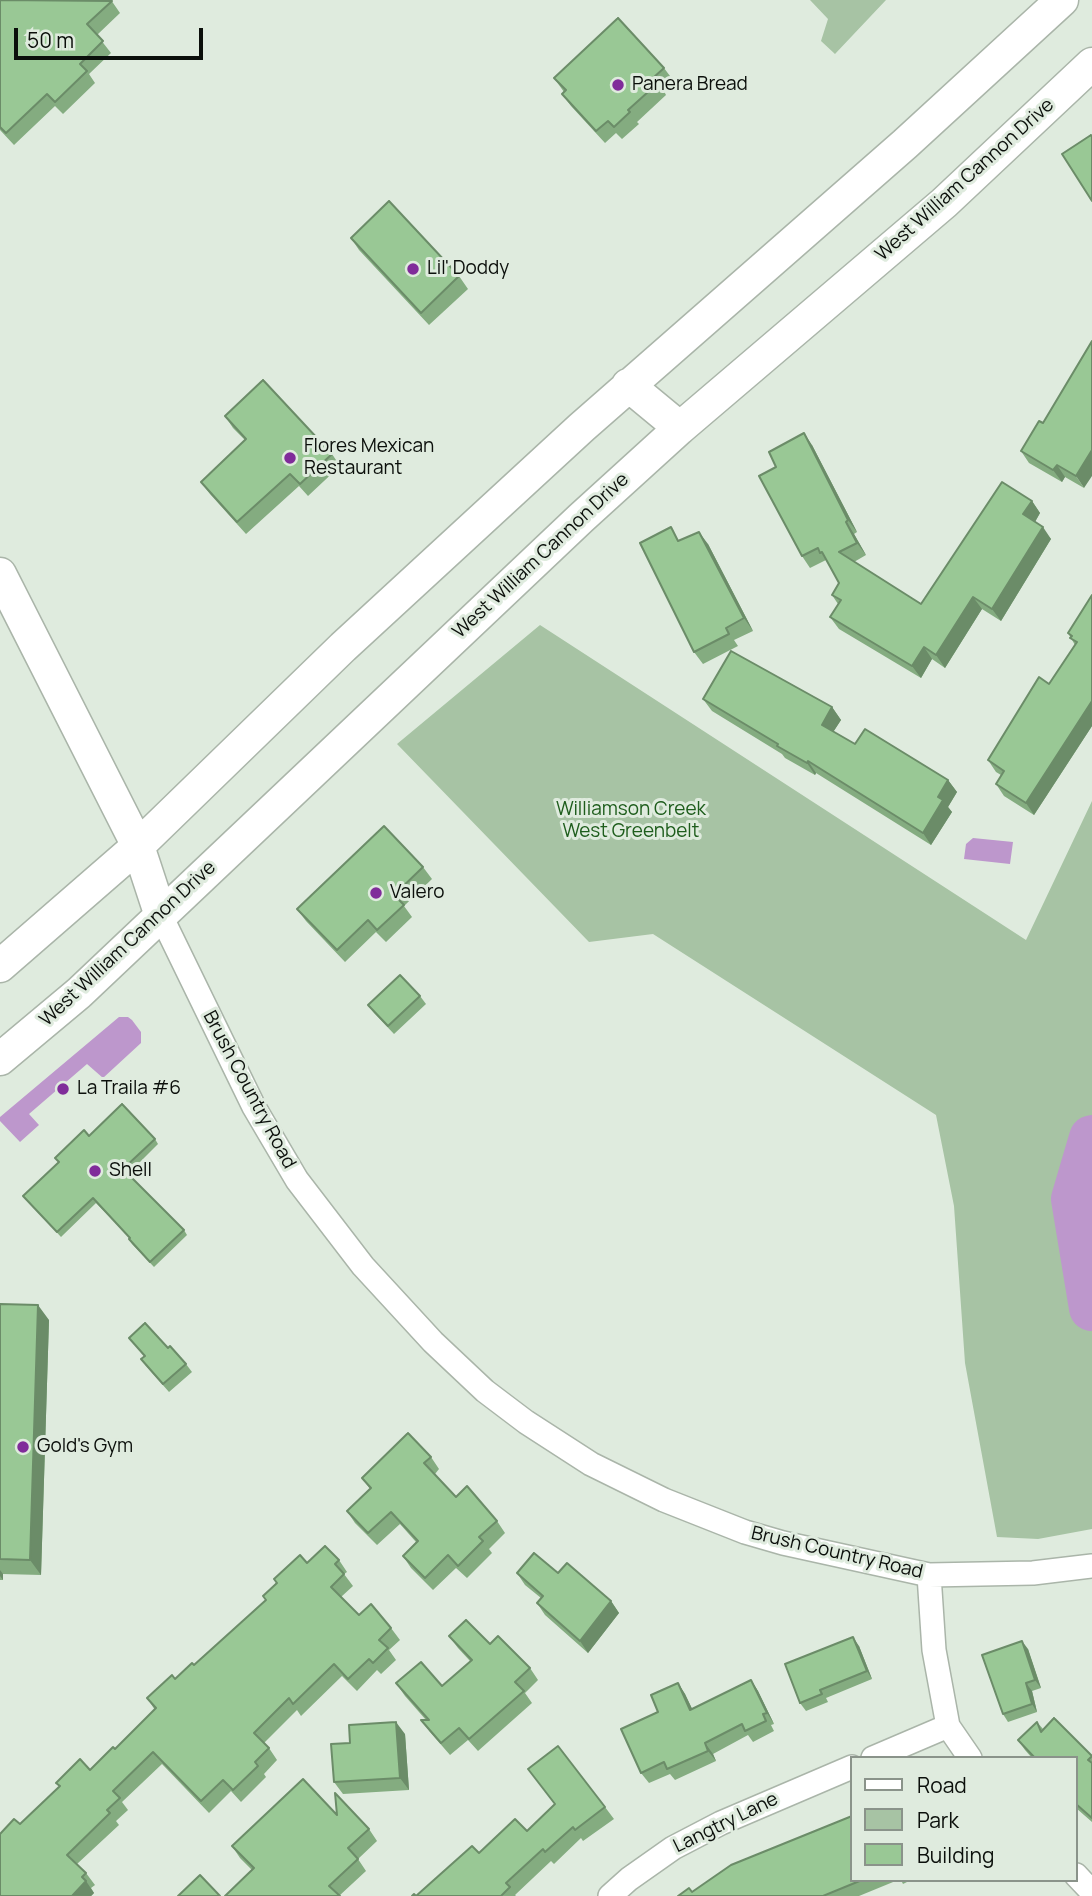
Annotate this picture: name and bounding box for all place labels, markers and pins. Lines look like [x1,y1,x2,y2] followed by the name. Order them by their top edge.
[632,74,748,96] place label: Panera Bread
[610,77,626,93] marker: Panera Bread
[427,258,509,280] place label: Lil' Doddy
[405,261,421,277] marker: Lil' Doddy
[304,436,434,480] place label: Flores Mexican Restaurant
[282,450,298,466] marker: Flores Mexican Restaurant
[390,882,445,904] place label: Valero
[368,885,384,901] marker: Valero
[77,1078,181,1100] place label: La Traila #6
[55,1081,71,1097] marker: La Traila #6
[109,1160,152,1182] place label: Shell
[87,1163,103,1179] marker: Shell
[37,1436,133,1458] place label: Gold's Gym
[15,1439,31,1455] marker: Gold's Gym

